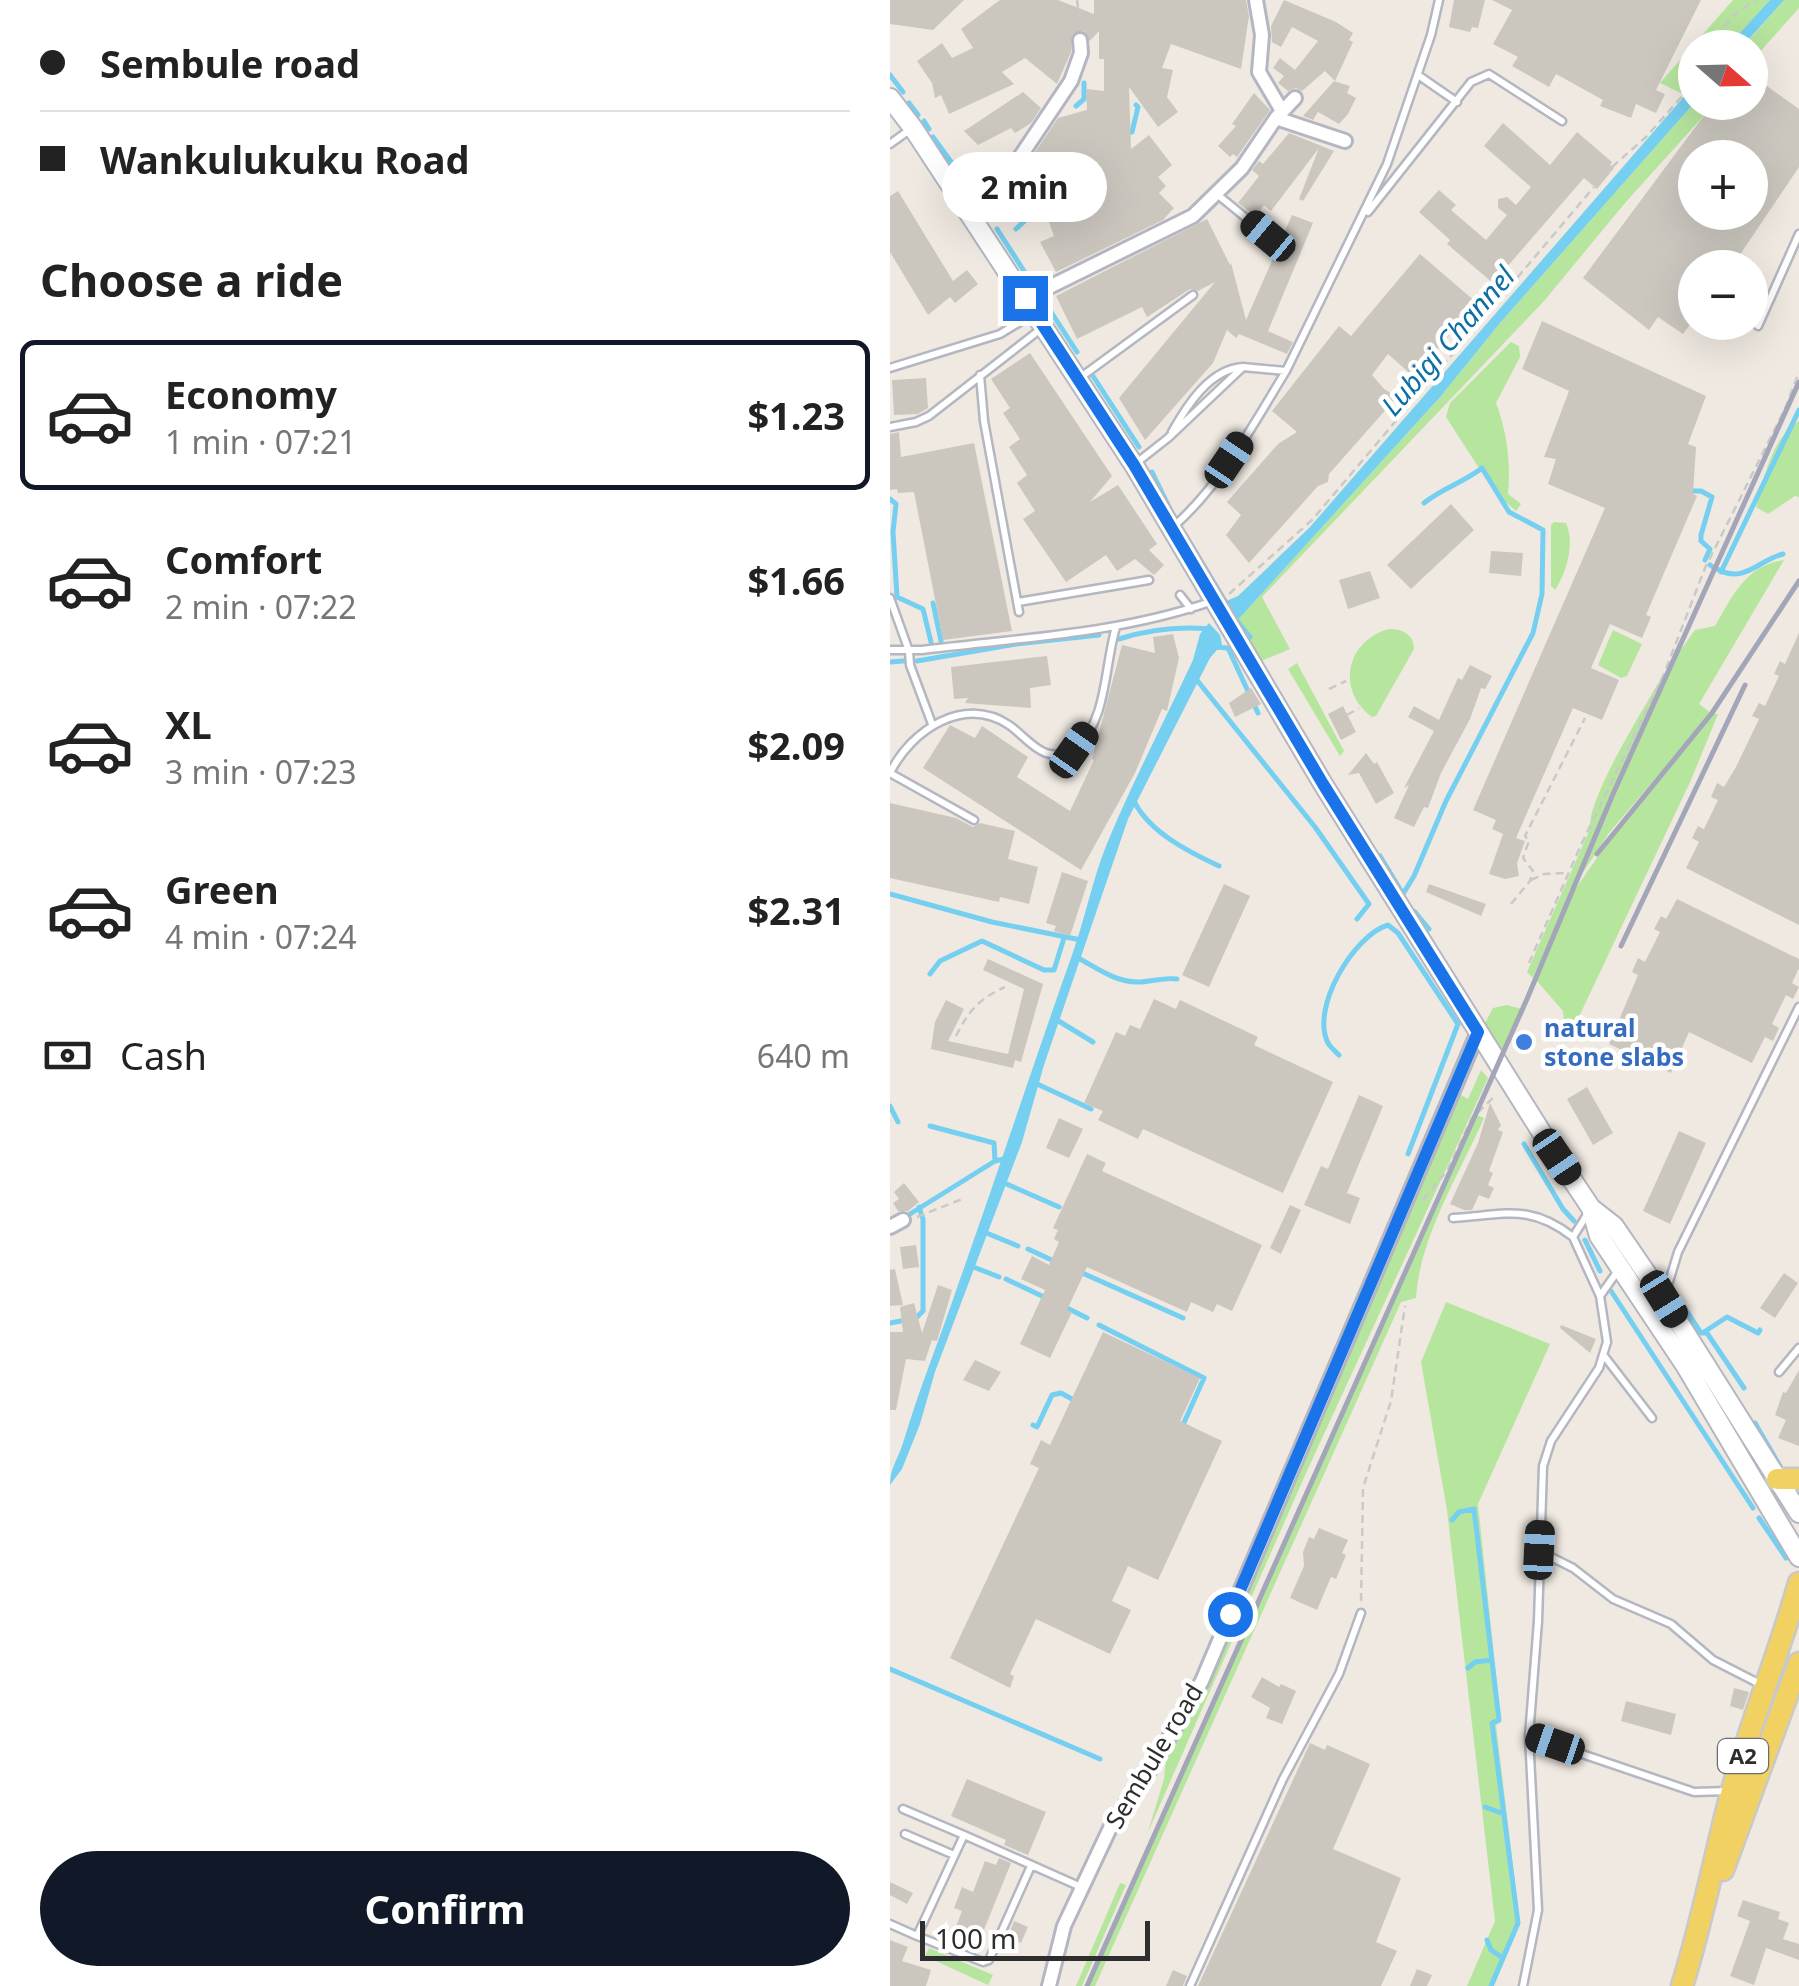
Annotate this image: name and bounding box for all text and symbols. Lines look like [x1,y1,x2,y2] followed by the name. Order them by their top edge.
[1678,30,1768,120] north arrow
[1678,30,1768,340] map controls
[100,37,360,89] text: Sembule road
[100,133,470,185] text: Wankulukuku Road
[1678,140,1768,230] button: +
[942,153,1108,223] callout: 2 min
[980,165,1069,208] text: 2 min
[1235,205,1301,267] car
[40,249,343,310] text: Choose a ride
[1678,250,1768,340] button: −
[1372,257,1523,423] water label: Lubigi Channel
[1003,276,1048,321] route end
[165,368,337,420] text: Economy
[45,370,135,460] icon: car
[747,389,845,441] text: $1.23
[165,420,357,463] text: 1 min · 07:21
[1200,427,1258,493] car
[165,533,322,585] text: Comfort
[45,535,135,625] icon: car
[747,554,845,606] text: $1.66
[165,585,357,628] text: 2 min · 07:22
[165,698,212,750] text: XL
[45,700,135,790] icon: car
[1045,717,1103,783] car
[747,719,845,771] text: $2.09
[165,750,357,793] text: 3 min · 07:23
[165,863,279,915] text: Green
[45,865,135,955] icon: car
[747,884,845,936] text: $2.31
[165,915,357,958] text: 4 min · 07:24
[1544,1010,1684,1073] place label: natural stone slabs
[40,1028,95,1083] icon: cash
[120,1029,207,1081] text: Cash
[1513,1031,1535,1053] marker: natural stone slabs
[757,1034,850,1077] text: 640 m
[1528,1124,1586,1190] car
[1635,1266,1693,1332] car
[1522,1519,1556,1581] car
[1208,1592,1253,1637] route start
[1096,1677,1210,1834] street label: Sembule road
[1522,1720,1588,1768] car
[1718,1739,1768,1773] road number: A2
[40,1851,850,1966] button: Confirm
[920,1916,1150,1960] scale bar
[935,1919,1017,1957] text: 100 m

